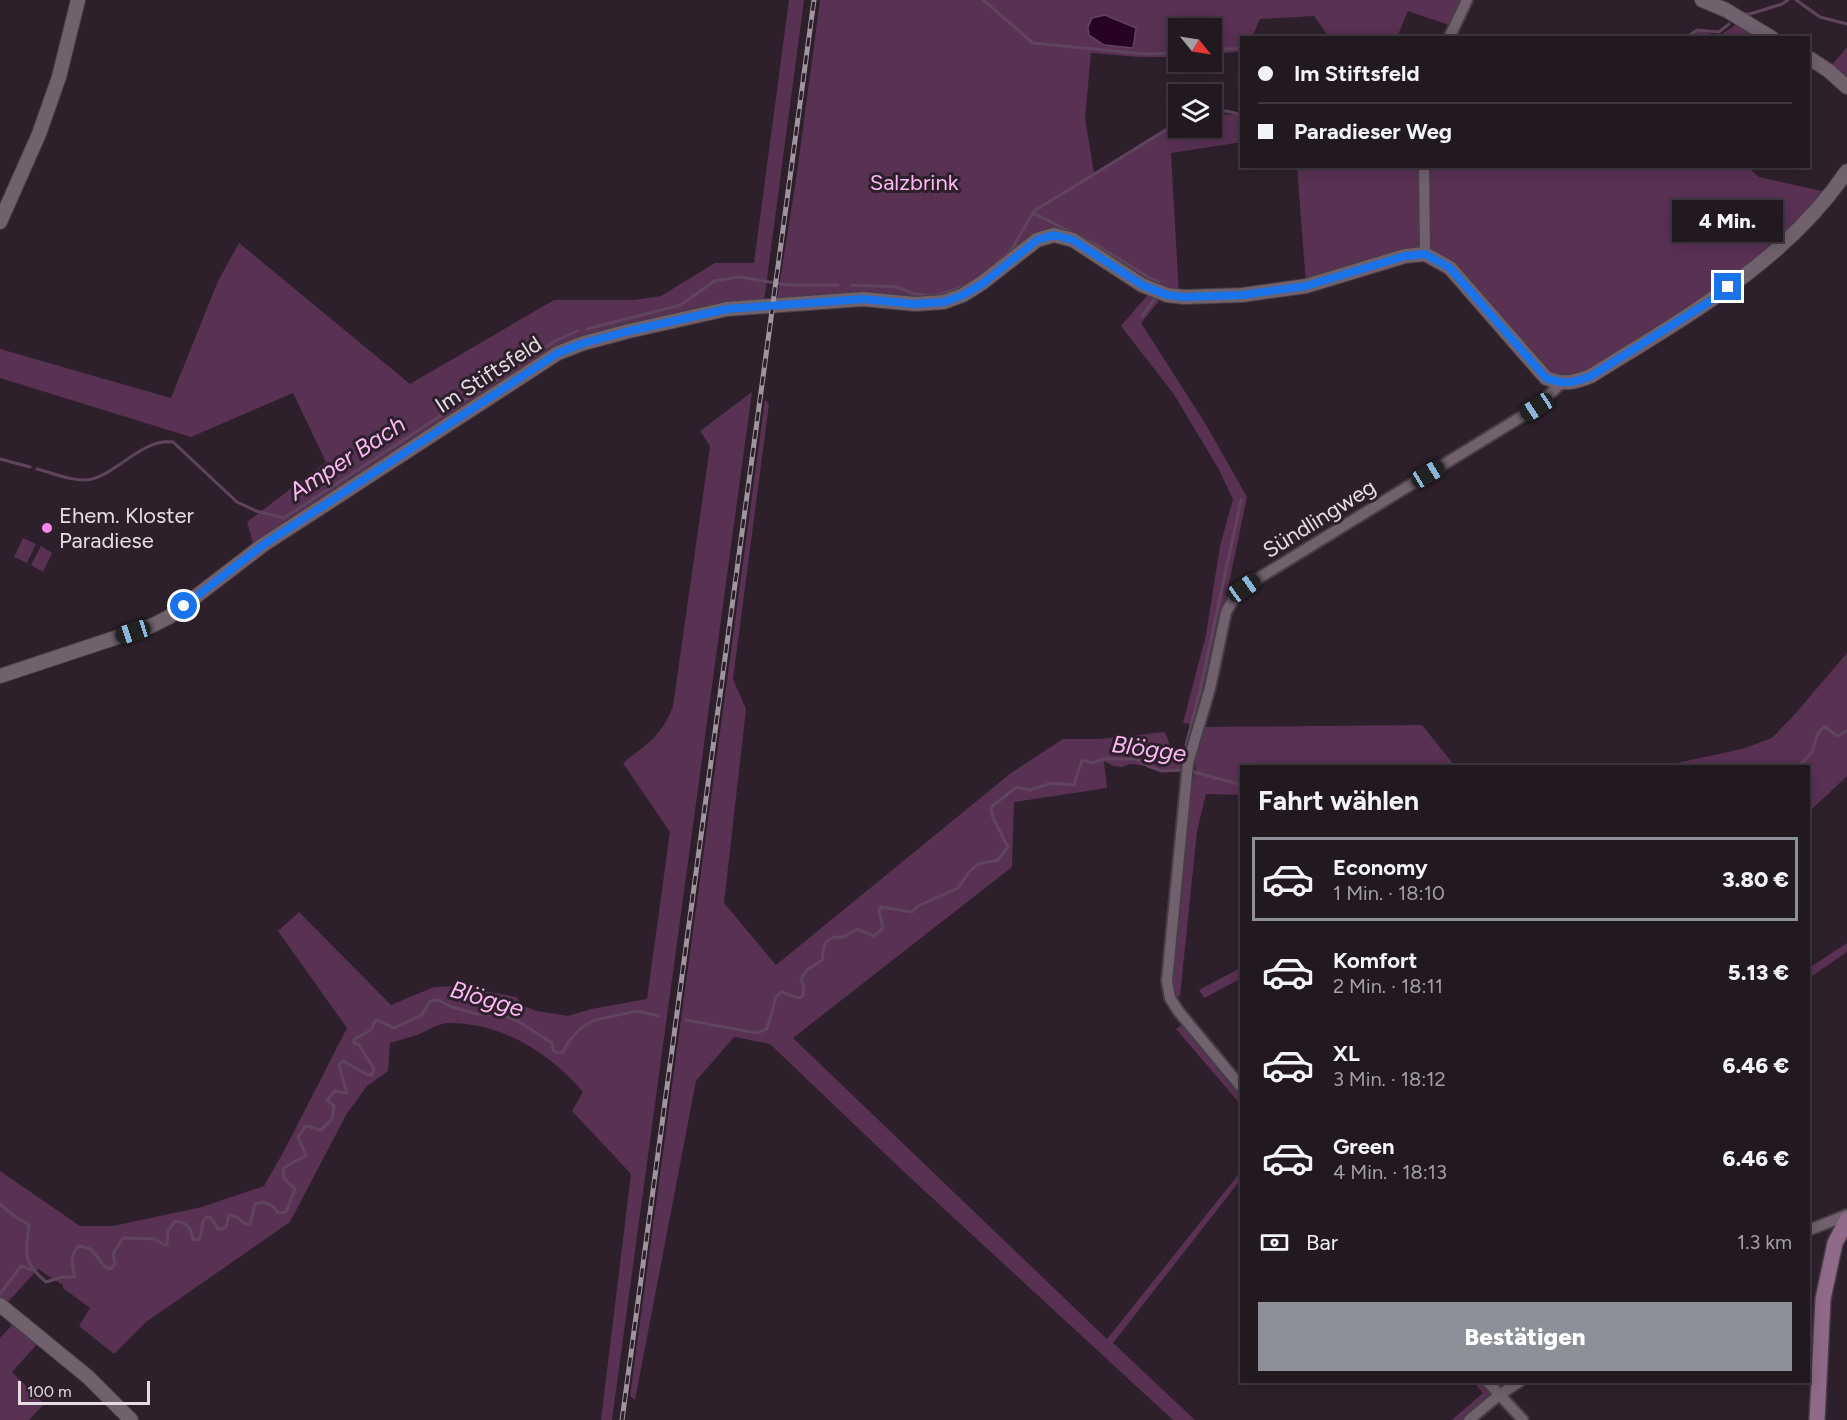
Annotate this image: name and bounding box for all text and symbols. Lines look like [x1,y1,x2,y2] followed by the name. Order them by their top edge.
[1168,18,1222,72] north arrow
[1168,18,1222,138] map controls
[1294,60,1420,87] text: Im Stiftsfeld
[1168,84,1222,138] button: layers
[1294,118,1452,145] text: Paradieser Weg
[870,169,959,196] park label: Salzbrink
[1672,200,1784,242] callout: 4 Min.
[1699,209,1756,233] text: 4 Min.
[1714,273,1741,300] route end
[430,330,547,419] street label: Im Stiftsfeld
[1517,390,1557,424] car
[282,409,411,507] water label: Amper Bach
[1408,457,1448,491] car
[1258,473,1381,564] street label: Sündlingweg
[59,502,195,554] place label: Ehem. Kloster Paradiese
[40,521,54,535] marker: Ehem. Kloster Paradiese
[1224,570,1264,606] car
[170,592,197,619] route start
[113,618,153,646] car
[1110,729,1188,768] water label: Blögge
[1258,784,1419,817] text: Fahrt wählen
[1261,852,1315,906] icon: car
[1333,854,1428,881] text: Economy
[1722,866,1789,893] text: 3.80 €
[1333,881,1445,905] text: 1 Min. · 18:10
[1261,945,1315,999] icon: car
[1333,947,1417,974] text: Komfort
[1728,959,1789,986] text: 5.13 €
[447,974,527,1023] water label: Blögge
[1333,974,1443,998] text: 2 Min. · 18:11
[1261,1038,1315,1092] icon: car
[1333,1040,1360,1067] text: XL
[1723,1052,1789,1079] text: 6.46 €
[1333,1067,1446,1091] text: 3 Min. · 18:12
[1261,1131,1315,1185] icon: car
[1333,1133,1395,1160] text: Green
[1723,1145,1789,1172] text: 6.46 €
[1333,1160,1447,1184] text: 4 Min. · 18:13
[1258,1226,1291,1259] icon: cash
[1306,1229,1338,1256] text: Bar
[1737,1230,1792,1254] text: 1.3 km
[1258,1302,1792,1371] button: Bestätigen
[18,1378,150,1406] scale bar
[27,1382,72,1401] text: 100 m

